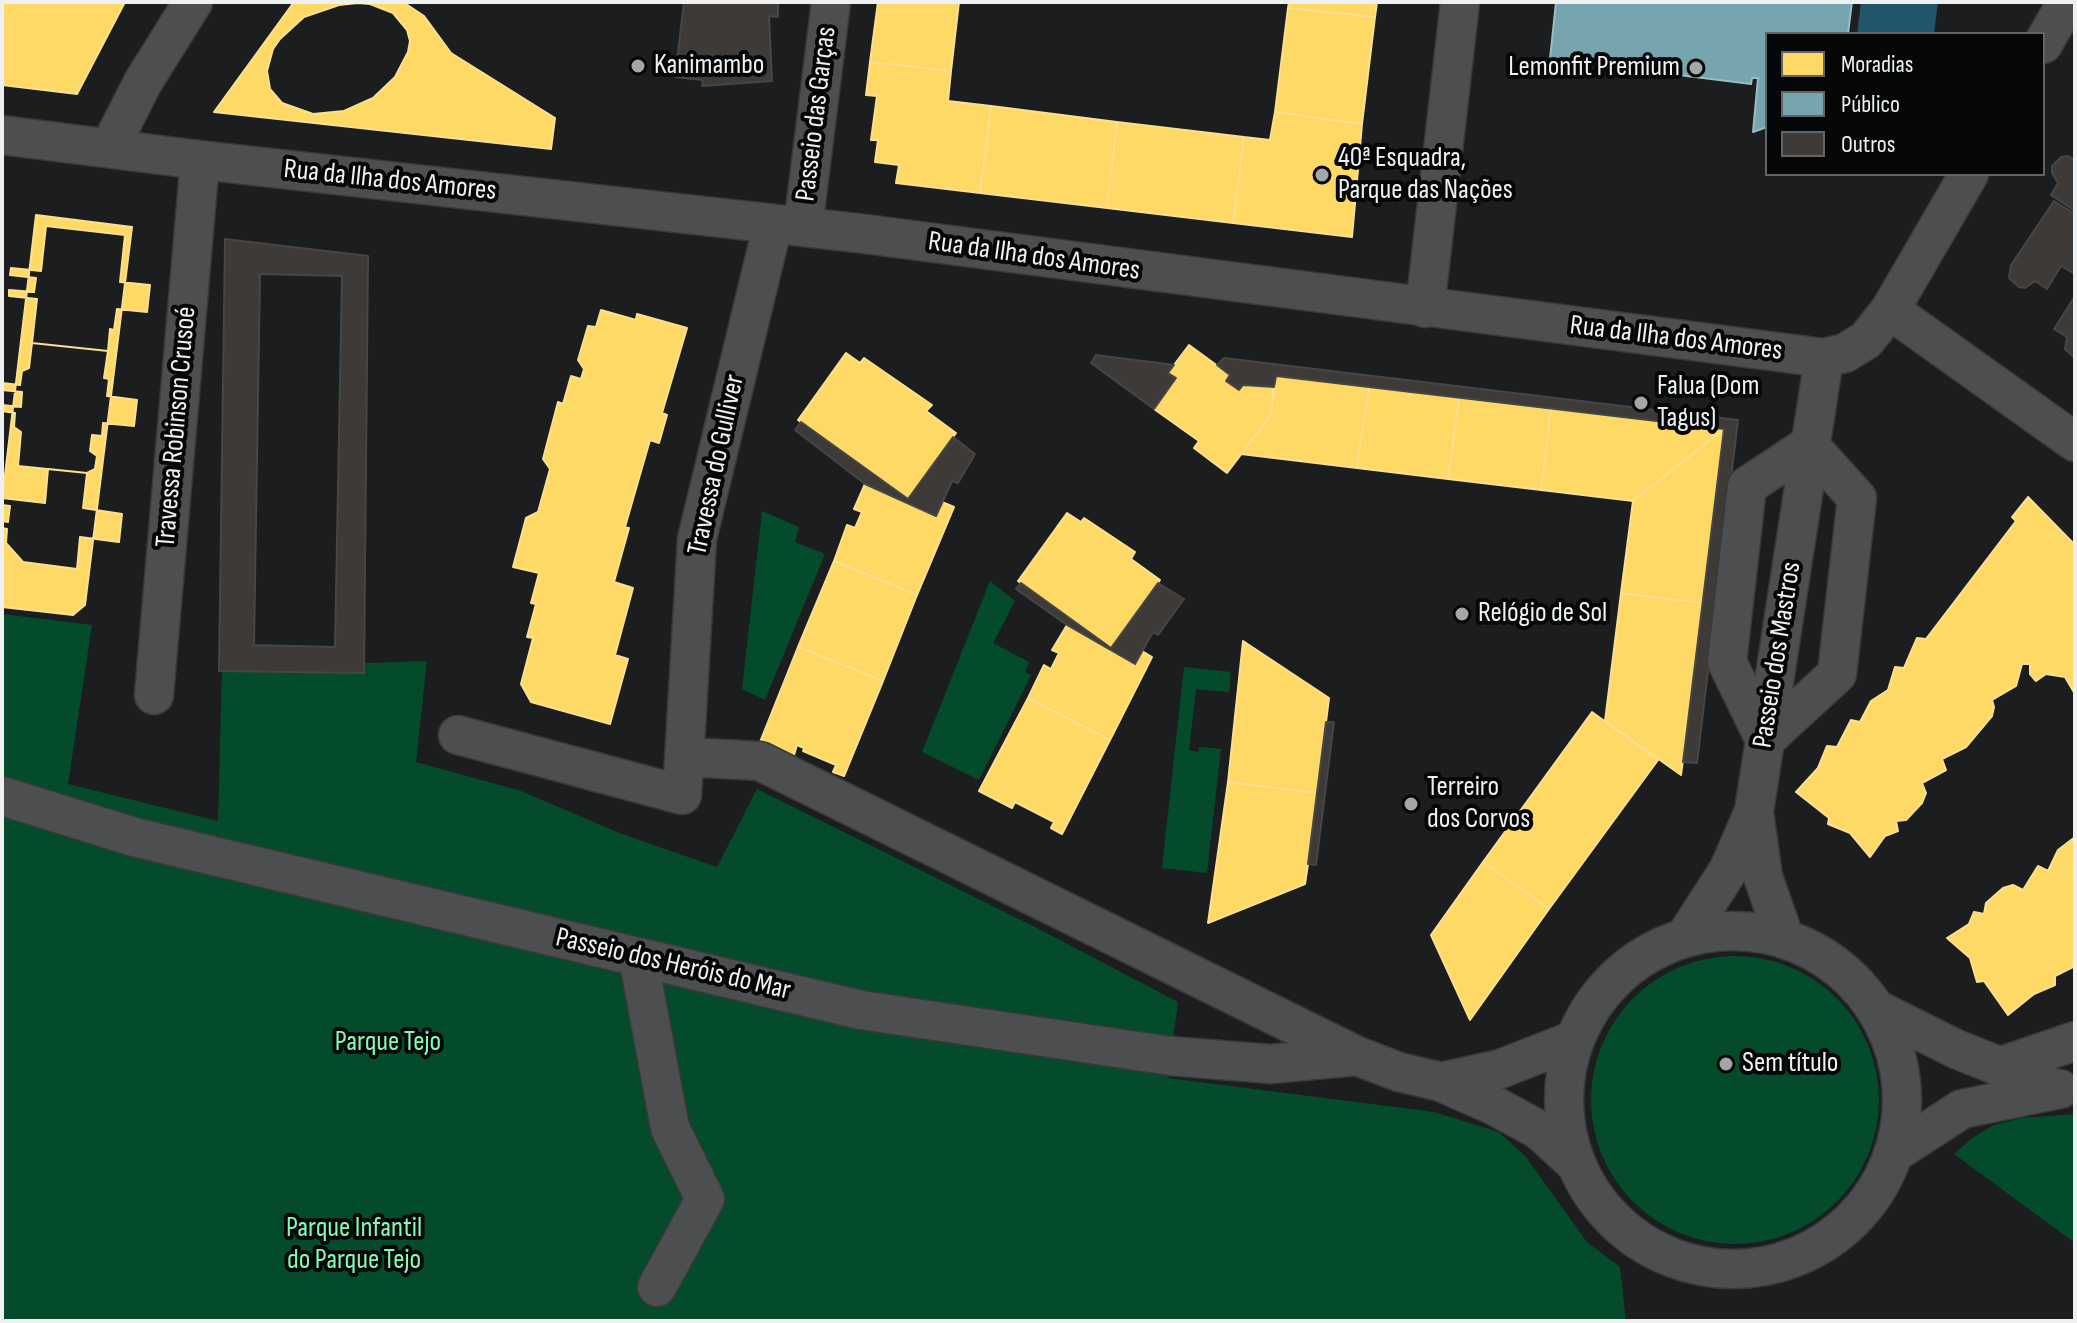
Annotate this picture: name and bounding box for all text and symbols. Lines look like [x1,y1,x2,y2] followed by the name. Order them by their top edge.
[790,25,844,203] street label: Passeio das Garças
[1765,32,2045,176] legend
[654,49,764,83] place label: Kanimambo
[1841,50,1913,79] text: Moradias
[1508,51,1680,85] place label: Lemonfit Premium
[629,57,647,75] marker: Kanimambo
[1687,59,1705,77] marker: Lemonfit Premium
[1841,90,1900,119] text: Público
[1841,130,1895,159] text: Outros
[1338,142,1513,208] place label: 40ª Esquadra, Parque das Nações
[282,153,498,209] street label: Rua da Ilha dos Amores
[1313,166,1331,184] marker: 40ª Esquadra, Parque das Nações
[926,225,1142,289] street label: Rua da Ilha dos Amores
[150,305,204,549] street label: Travessa Robinson Crusoé
[1568,309,1784,369] street label: Rua da Ilha dos Amores
[1657,370,1759,436] place label: Falua (Dom Tagus)
[681,372,753,558] street label: Travessa do Gulliver
[1632,394,1650,412] marker: Falua (Dom Tagus)
[1747,560,1809,750] street label: Passeio dos Mastros
[1478,597,1607,631] place label: Relógio de Sol
[1453,605,1471,623] marker: Relógio de Sol
[1427,771,1530,837] place label: Terreiro dos Corvos
[1402,795,1420,813] marker: Terreiro dos Corvos
[552,922,794,1008] street label: Passeio dos Heróis do Mar
[335,1026,441,1060] park label: Parque Tejo
[1742,1047,1838,1081] place label: Sem título
[1717,1055,1735,1073] marker: Sem título
[286,1212,422,1278] park label: Parque Infantil do Parque Tejo

